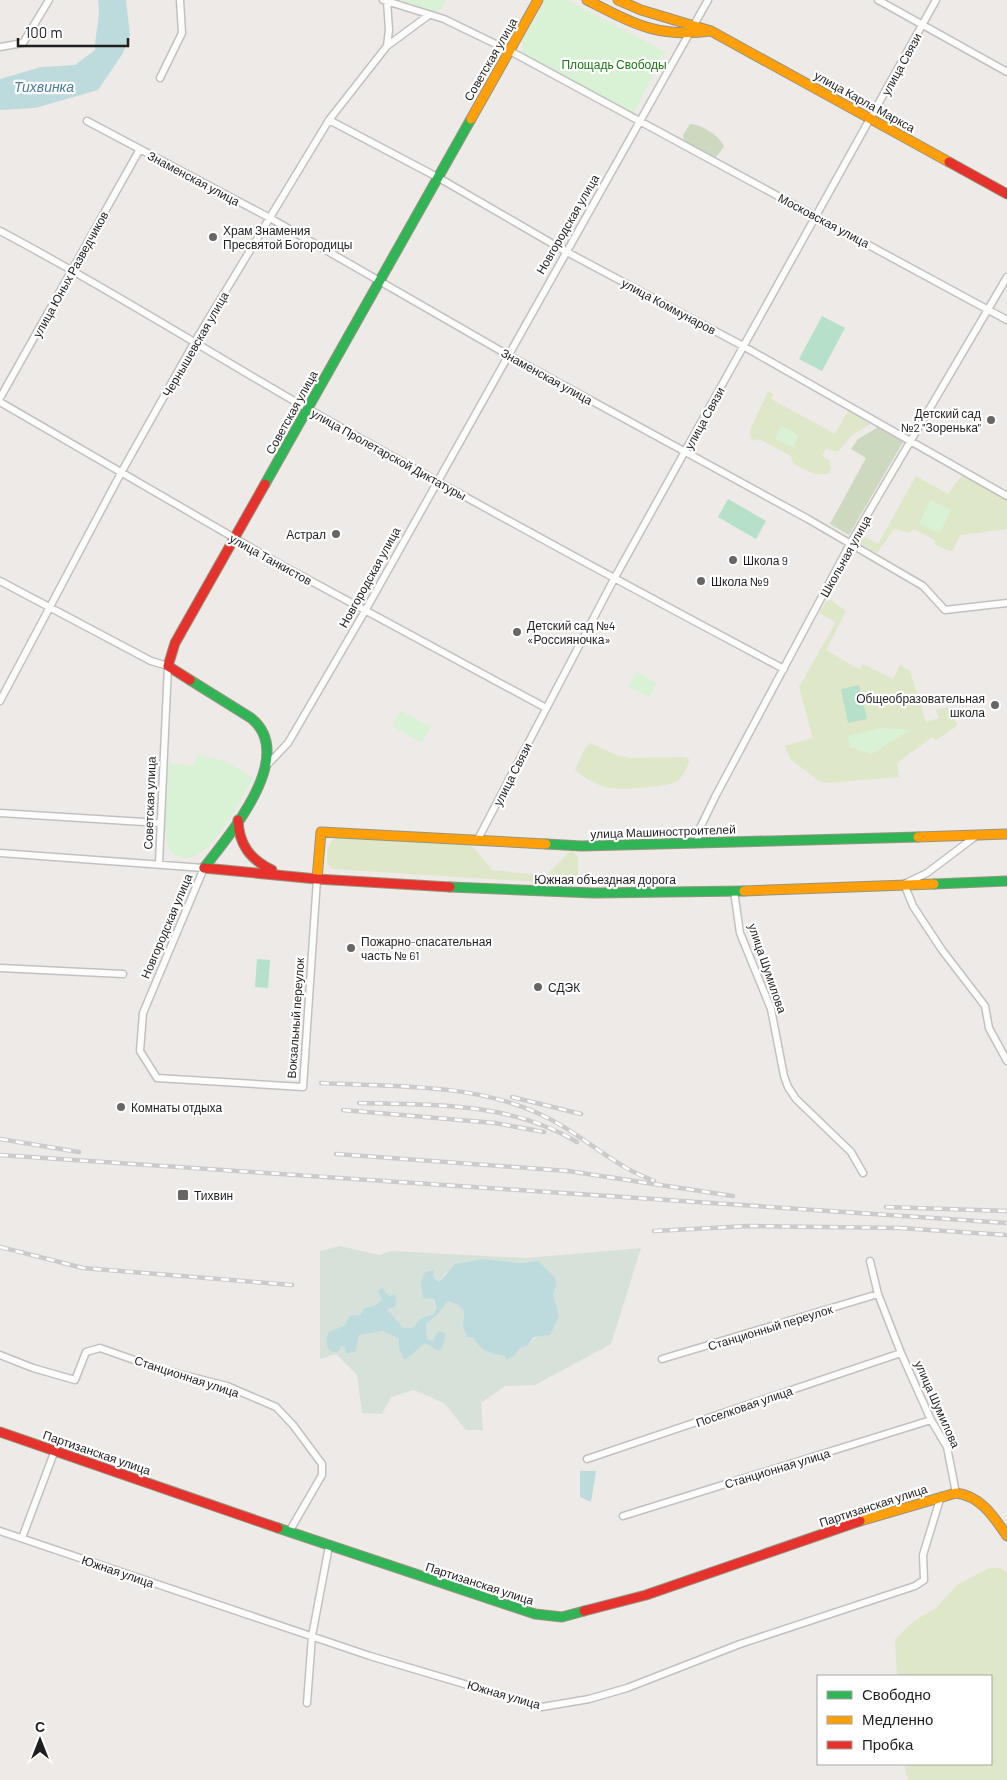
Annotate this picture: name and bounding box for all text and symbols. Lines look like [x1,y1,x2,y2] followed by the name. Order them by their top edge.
[18,15,128,47] scale bar
[461,15,520,103] street label: Советская улица
[25,23,63,41] text: 100 m
[878,30,925,98] street label: улица Связи
[561,57,667,72] park label: Площадь Свободы
[812,68,918,136] street label: улица Карла Маркса
[14,78,74,95] water label: Тихвинка
[145,148,243,209] street label: Знаменская улица
[533,171,602,277] street label: Новгородская улица
[776,190,872,251] street label: Московская улица
[29,209,111,340] street label: улица Юных Разведчиков
[223,223,352,252] place label: Храм Знамения Пресвятой Богородицы
[207,231,219,243] marker: Храм Знамения Пресвятой Богородицы
[619,275,719,338] street label: улица Коммунаров
[159,289,232,400] street label: Чернышевская улица
[498,345,595,408] street label: Знаменская улица
[262,368,321,457] street label: Советская улица
[681,384,728,452] street label: улица Связи
[309,405,469,503] street label: улица Пролетарской Диктатуры
[901,406,981,435] place label: Детский сад №2 "Зоренька"
[985,414,997,426] marker: Детский сад №2 "Зоренька"
[817,512,874,600] street label: Школьная улица
[336,524,403,630] street label: Новгородская улица
[286,527,326,542] place label: Астрал
[330,528,342,540] marker: Астрал
[227,531,315,588] street label: улица Танкистов
[743,553,788,567] place label: Школа 9
[727,554,739,566] marker: Школа 9
[711,574,769,588] place label: Школа №9
[695,575,707,587] marker: Школа №9
[527,618,615,646] place label: Детский сад №4 «Россияночка»
[511,626,523,638] marker: Детский сад №4 «Россияночка»
[856,691,985,719] place label: Общеобразовательная школа
[989,699,1001,711] marker: Общеобразовательная школа
[490,740,535,808] street label: улица Связи
[140,756,159,850] street label: Советская улица
[590,821,736,842] street label: улица Машиностроителей
[138,871,195,981] street label: Новгородская улица
[534,872,676,887] street label: Южная объездная дорога
[745,921,790,1015] street label: улица Шумилова
[361,934,492,962] place label: Пожарно-спасательная часть № 61
[345,942,357,954] marker: Пожарно-спасательная часть № 61
[284,956,307,1079] street label: Вокзальный переулок
[548,980,580,995] place label: СДЭК
[532,981,544,993] marker: СДЭК
[131,1100,222,1115] place label: Комнаты отдыха
[115,1101,127,1113] marker: Комнаты отдыха
[176,1188,190,1202] marker: Тихвин
[194,1188,233,1202] place label: Тихвин
[706,1301,835,1354] street label: Станционный переулок
[133,1352,241,1401] street label: Станционная улица
[912,1358,964,1450] street label: улица Шумилова
[694,1383,795,1430] street label: Поселковая улица
[41,1427,153,1478] street label: Партизанская улица
[723,1445,832,1492] street label: Станционная улица
[817,1481,929,1530] street label: Партизанская улица
[80,1552,156,1591] street label: Южная улица
[424,1559,536,1608] street label: Партизанская улица
[817,1675,992,1765] legend
[466,1677,542,1712] street label: Южная улица
[862,1685,931,1703] text: Свободно
[862,1710,933,1728] text: Медленно
[15,1715,65,1765] north arrow
[35,1718,45,1735] text: С
[862,1735,914,1753] text: Пробка

